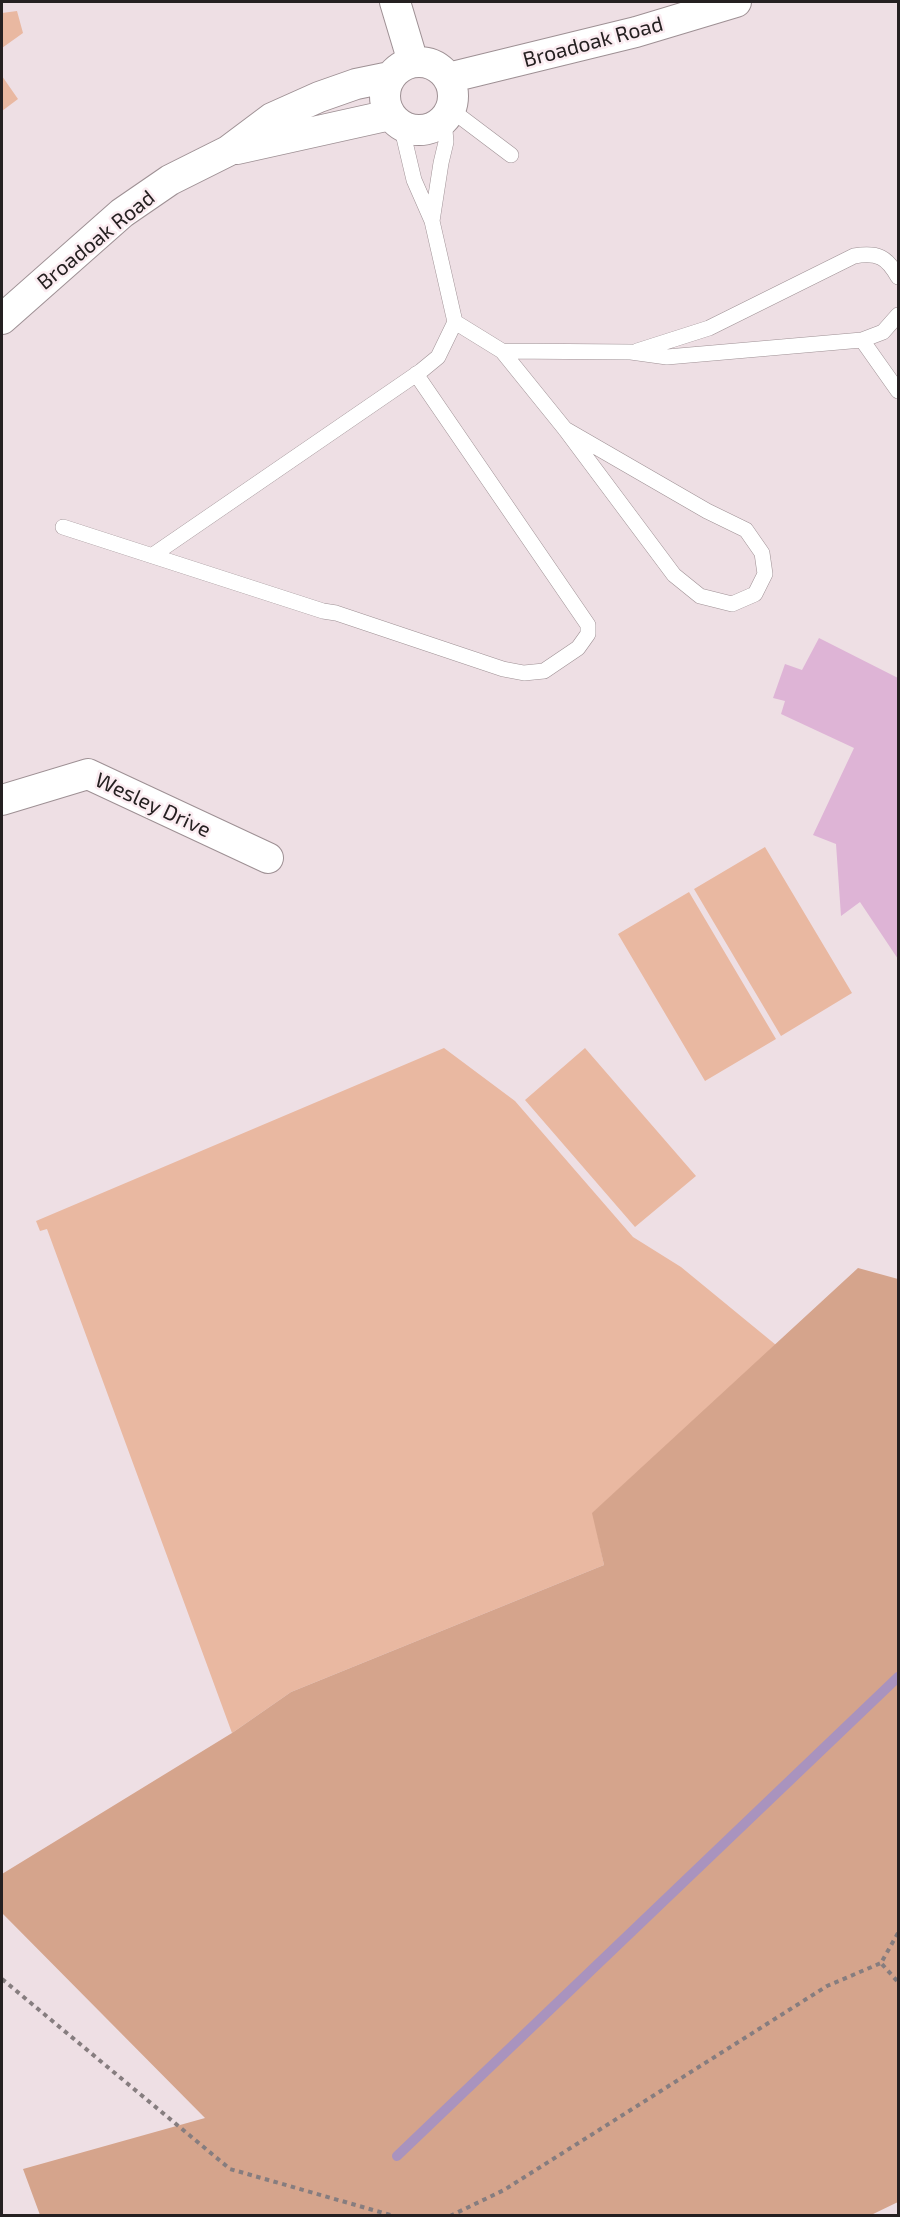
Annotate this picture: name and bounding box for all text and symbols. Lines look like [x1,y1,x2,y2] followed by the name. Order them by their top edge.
[520,11,666,73] street label: Broadoak Road
[32,185,160,295] street label: Broadoak Road
[91,767,215,843] street label: Wesley Drive

